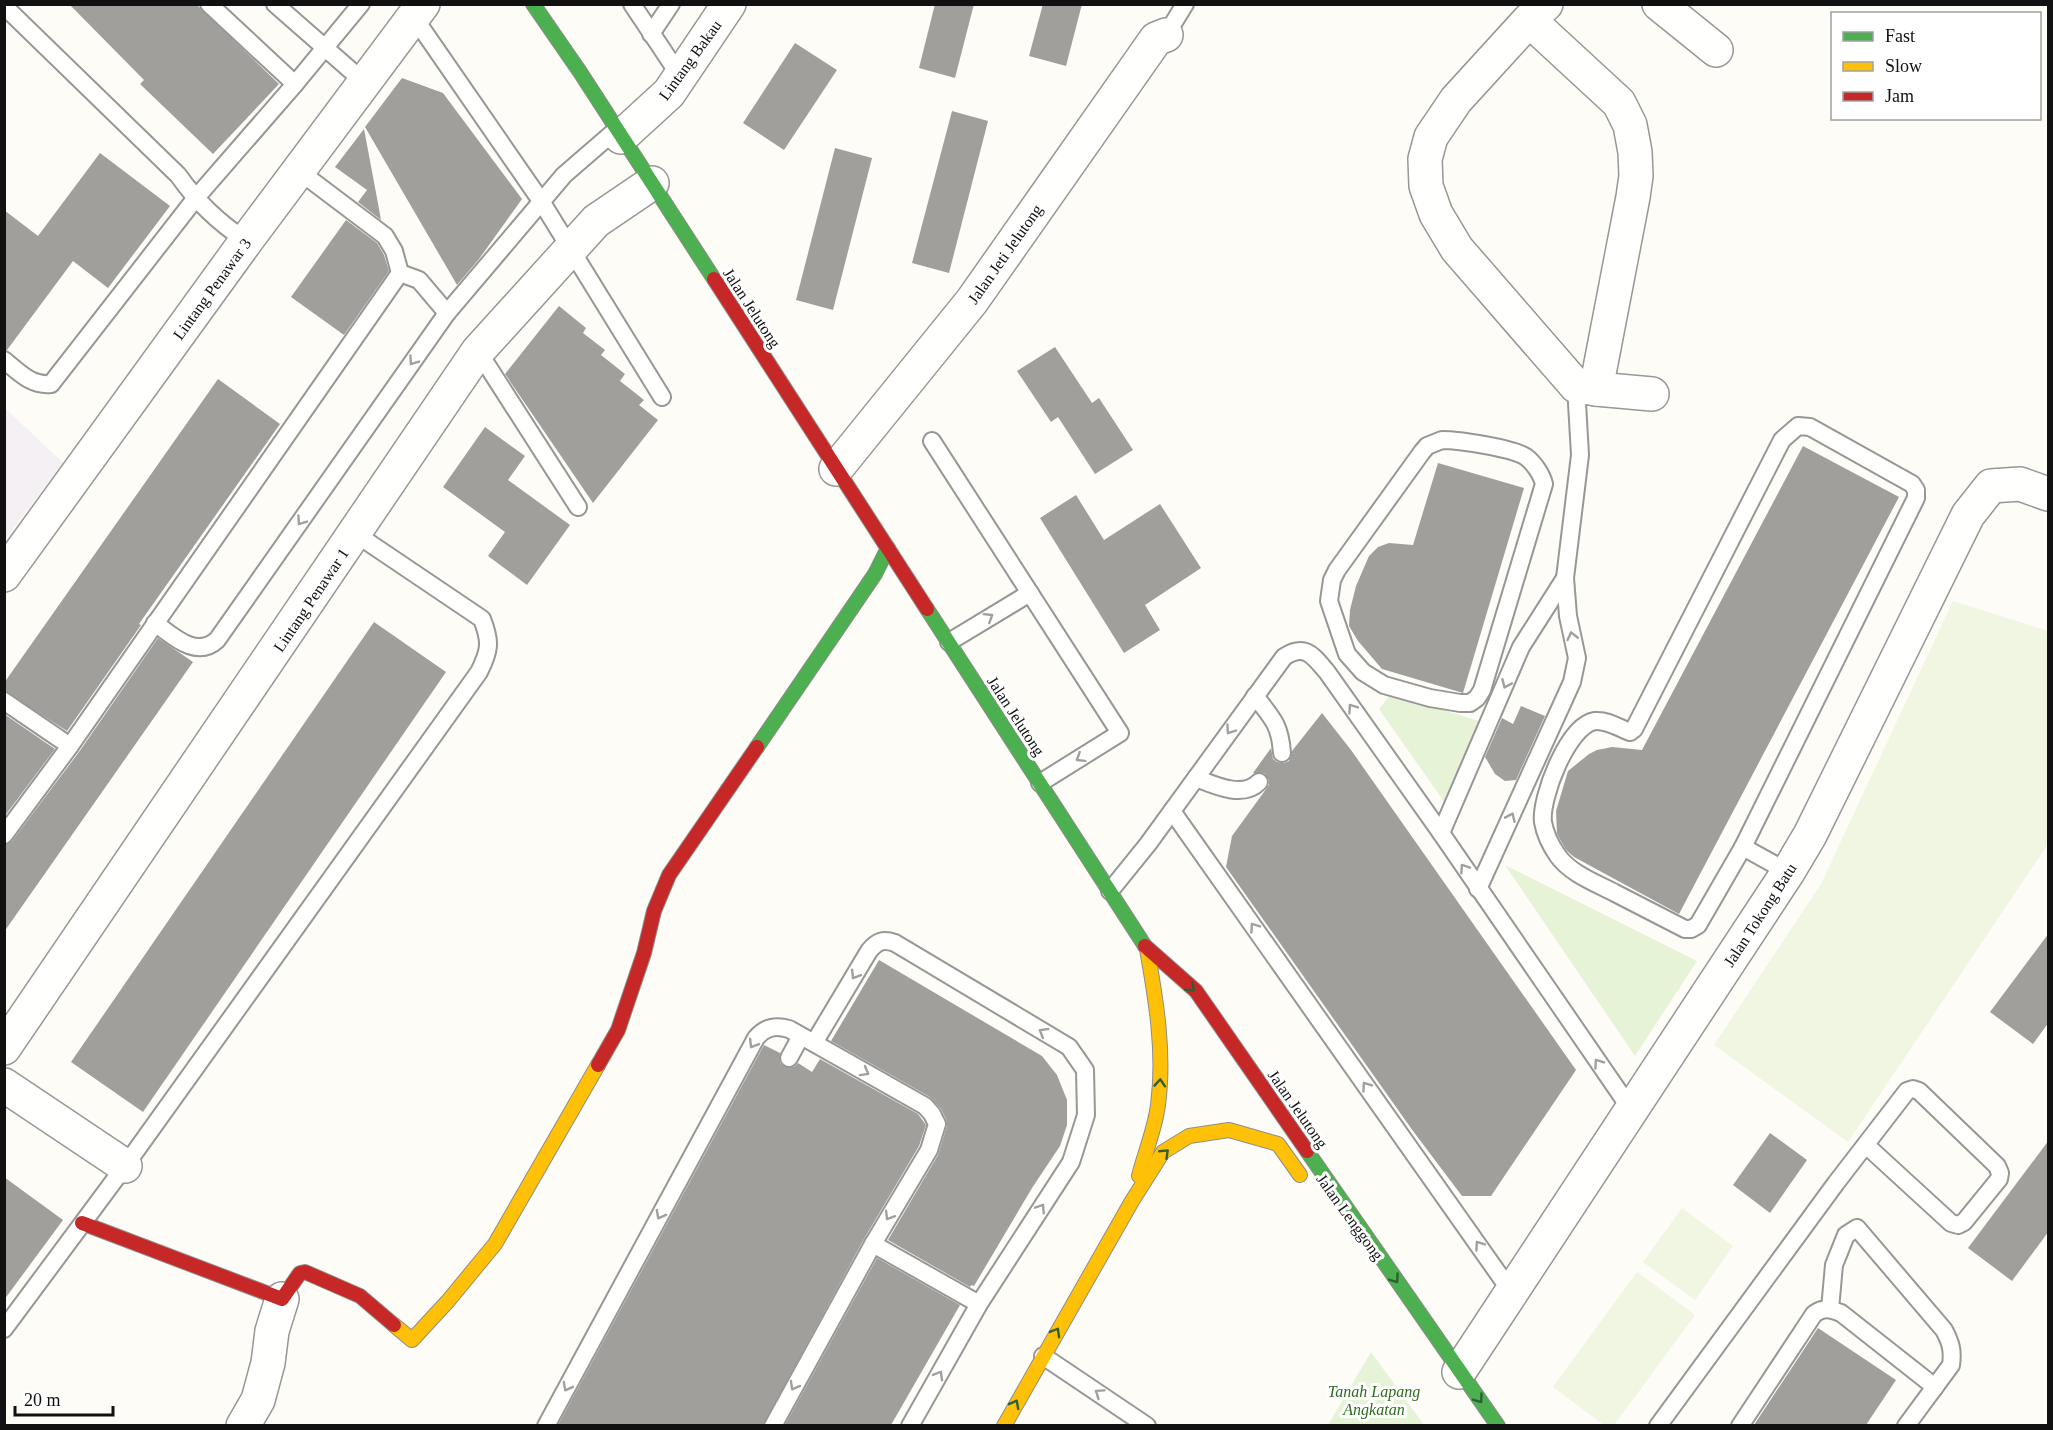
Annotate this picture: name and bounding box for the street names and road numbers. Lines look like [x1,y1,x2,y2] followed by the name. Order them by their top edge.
[655,17,725,104] street label: Lintang Bakau
[964,201,1046,307] street label: Jalan Jeti Jelutong
[170,235,255,343] street label: Lintang Penawar 3
[719,265,784,351] street label: Jalan Jelutong
[270,545,353,655] street label: Lintang Penawar 1
[983,673,1048,759] street label: Jalan Jelutong
[1720,860,1801,970] street label: Jalan Tokong Batu
[1264,1067,1331,1152] street label: Jalan Jelutong
[1312,1171,1387,1264] street label: Jalan Lenggong

